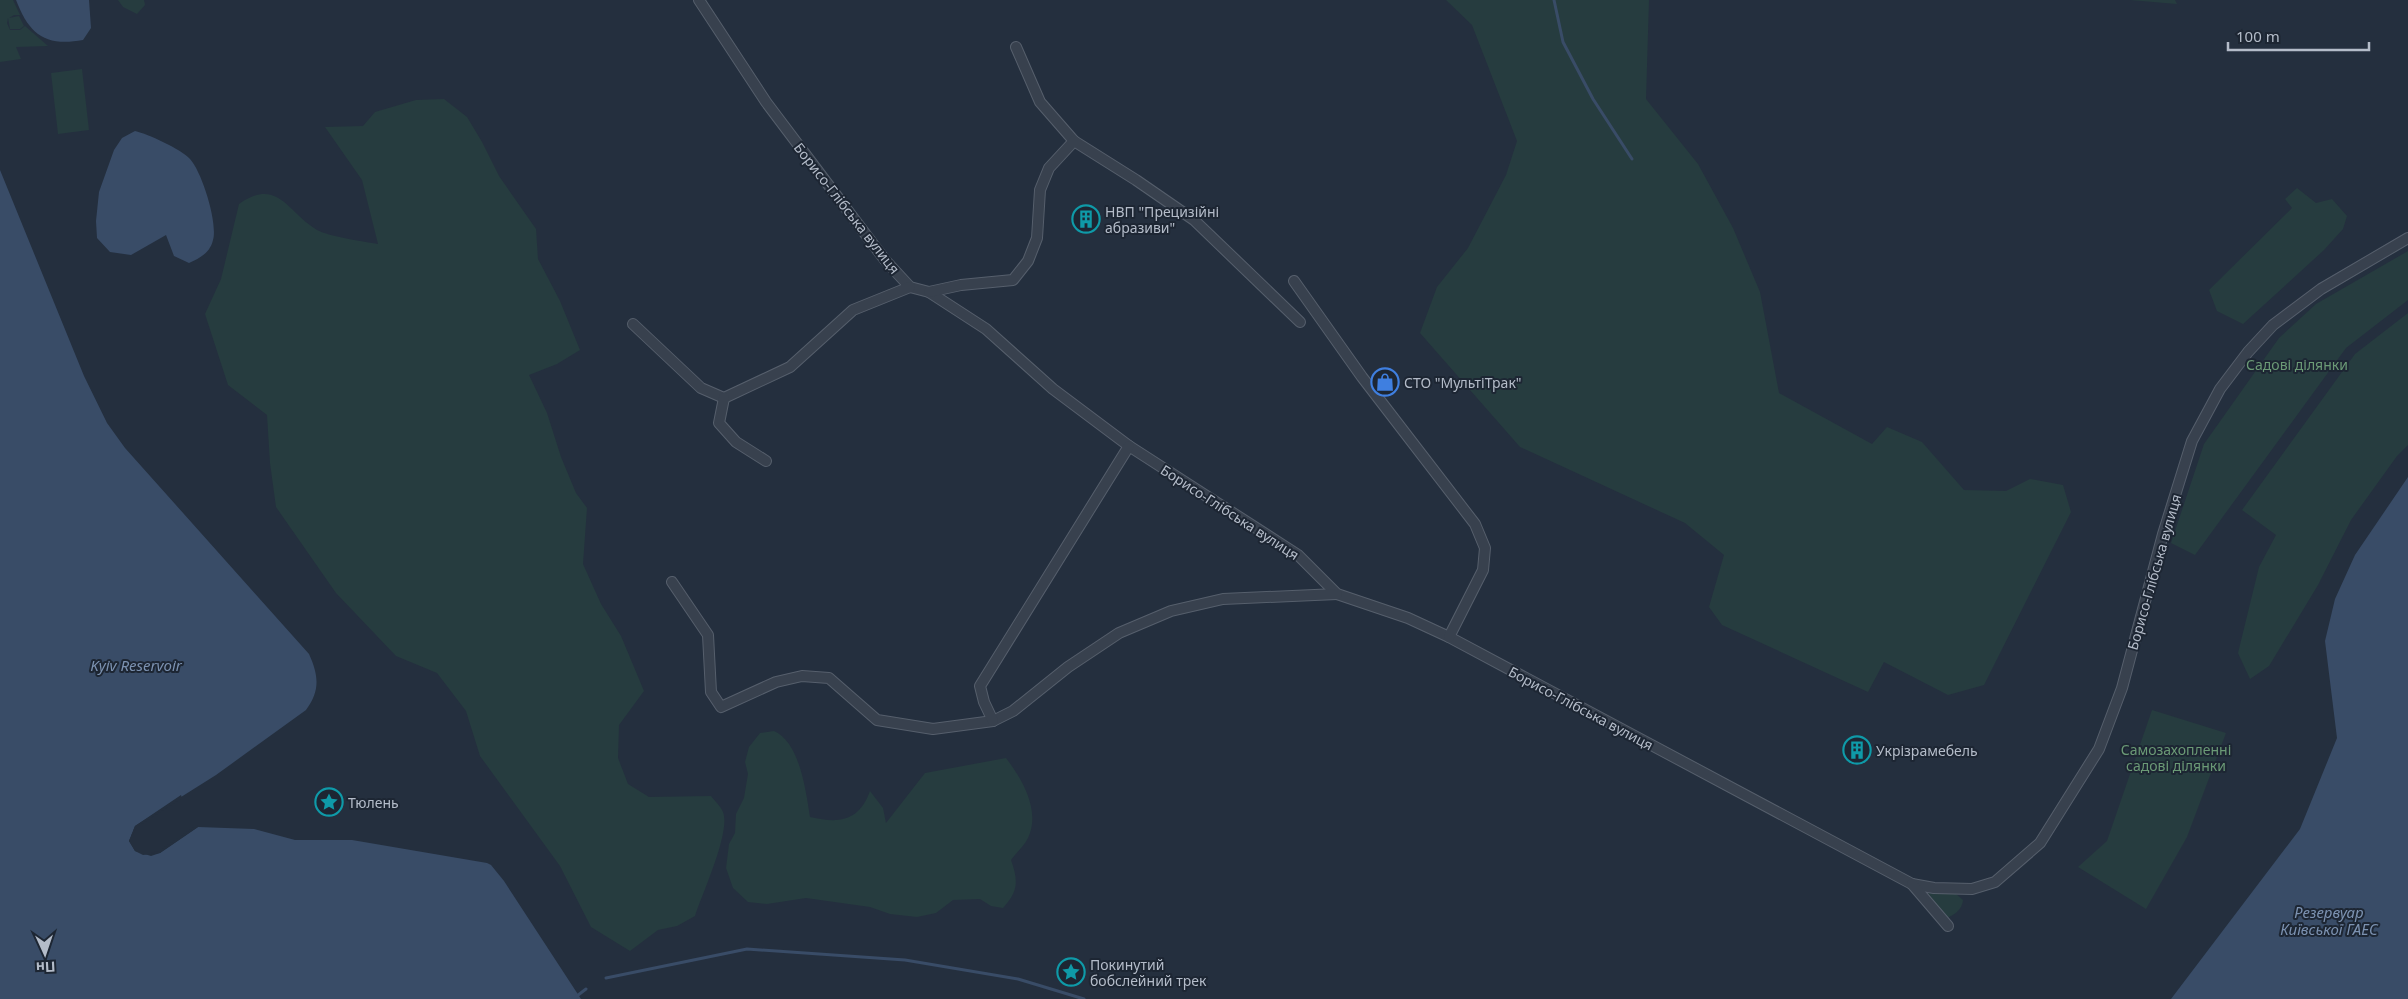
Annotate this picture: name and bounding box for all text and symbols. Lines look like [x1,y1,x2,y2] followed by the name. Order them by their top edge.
[2228,20,2369,52] scale bar
[2236,26,2280,46] text: 100 m
[790,139,904,277] street label: Борисо-Глібська вулиця
[1105,202,1219,237] place label: НВП "Прецизійні абразиви"
[1071,204,1101,234] building icon: НВП "Прецизійні абразиви"
[2246,355,2348,374] park label: Садові ділянки
[1370,367,1400,397] shop icon: СТО "МультіТрак"
[1404,373,1522,392] place label: СТО "МультіТрак"
[1157,460,1303,564] street label: Борисо-Глібська вулиця
[2123,492,2185,652] street label: Борисо-Глібська вулиця
[90,655,183,675] water label: Kyiv Reservoir
[1505,662,1657,754] street label: Борисо-Глібська вулиця
[1842,735,1872,765] building icon: Укрізрамебель
[2121,740,2231,775] park label: Самозахопленні садові ділянки
[1876,741,1978,760] place label: Укрізрамебель
[314,787,344,817] place icon: Тюлень
[348,793,399,812] place label: Тюлень
[2280,902,2379,939] water label: Резервуар Київської ГАЕС
[20,929,70,979] north arrow
[1090,955,1207,990] place label: Покинутий бобслейний трек
[35,957,56,977] text: Пн
[1056,957,1086,987] place icon: Покинутий бобслейний трек

